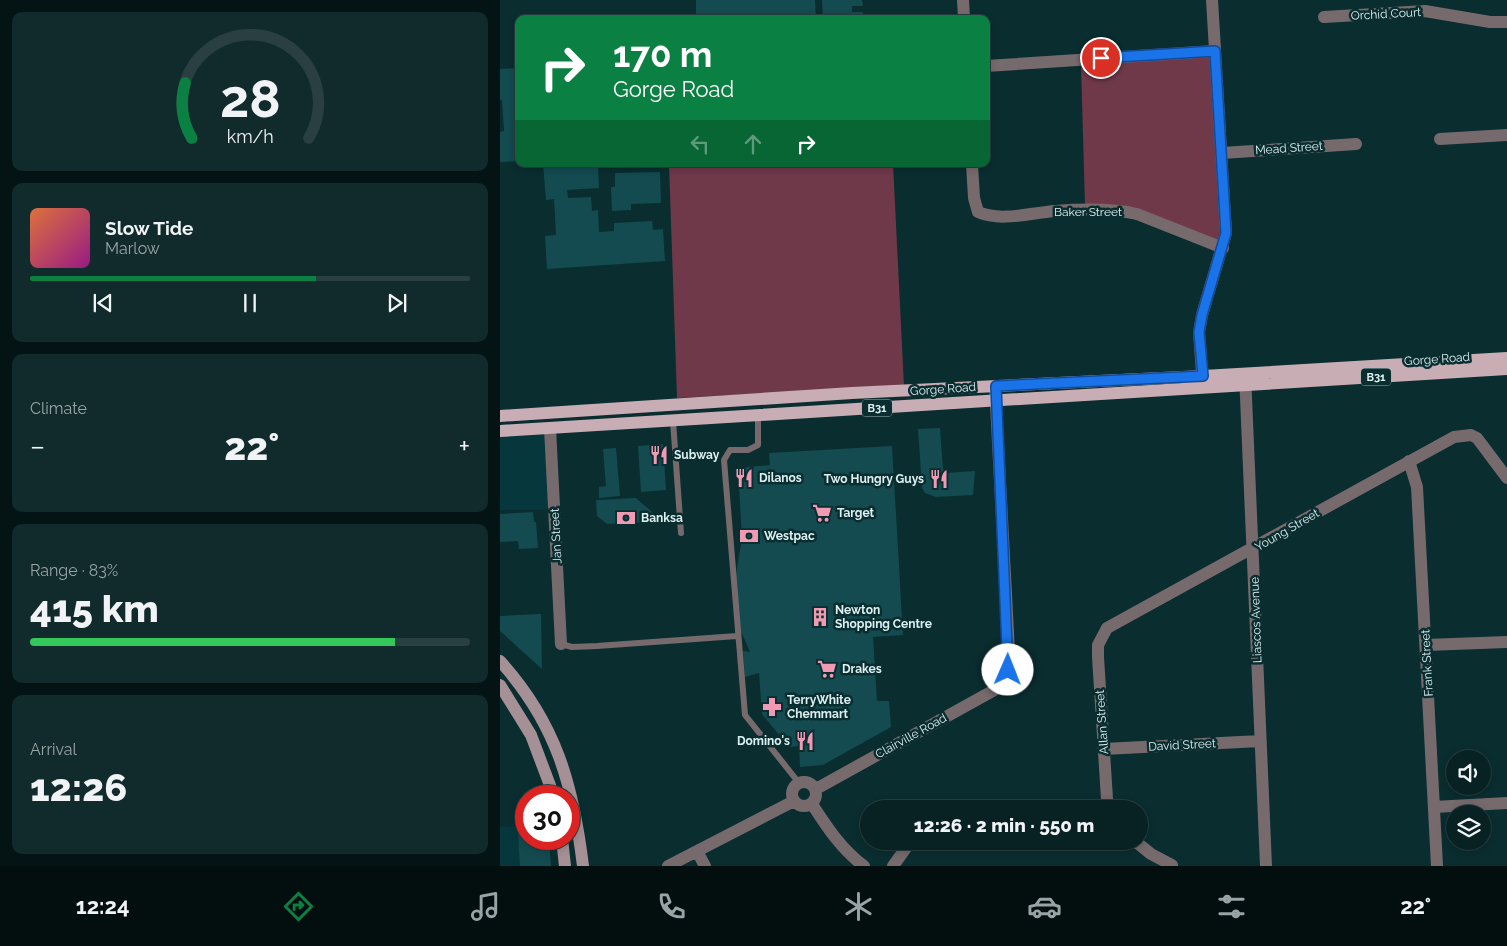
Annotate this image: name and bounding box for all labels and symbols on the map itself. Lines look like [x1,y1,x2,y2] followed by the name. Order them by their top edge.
[1350,5,1422,23] street label: Orchid Court
[1080,37,1122,79] pin
[1255,139,1323,157] street label: Mead Street
[1054,205,1122,219] street label: Baker Street
[1404,350,1470,368] street label: Gorge Road
[1361,368,1391,386] road number: B31
[910,380,976,398] street label: Gorge Road
[862,399,892,416] road number: B31
[648,444,670,466] restaurant icon: Subway
[674,448,720,462] place label: Subway
[733,467,755,489] restaurant icon: Dilanos
[928,468,950,490] restaurant icon: Two Hungry Guys
[759,471,802,485] place label: Dilanos
[824,472,924,486] place label: Two Hungry Guys
[811,502,833,524] supermarket icon: Target
[837,506,875,520] place label: Target
[1252,506,1322,554] street label: Young Street
[615,507,637,529] bank icon: Banksa
[548,508,564,564] street label: Jan Street
[641,511,683,525] place label: Banksa
[738,525,760,547] bank icon: Westpac
[764,529,815,543] place label: Westpac
[1247,577,1265,663] street label: Liascos Avenue
[835,603,932,631] place label: Newton Shopping Centre
[809,606,831,628] building icon: Newton Shopping Centre
[1418,629,1436,697] street label: Frank Street
[981,643,1033,695] position arrow
[816,658,838,680] supermarket icon: Drakes
[842,662,882,676] place label: Drakes
[1093,689,1111,755] street label: Allan Street
[787,693,851,721] place label: TerryWhite Chemmart
[761,696,783,718] pharmacy icon: TerryWhite Chemmart
[873,711,949,761] street label: Clairville Road
[794,730,816,752] restaurant icon: Domino's
[737,734,790,748] place label: Domino's
[1148,736,1216,754] street label: David Street
[515,785,580,850] speed limit sign: 30

